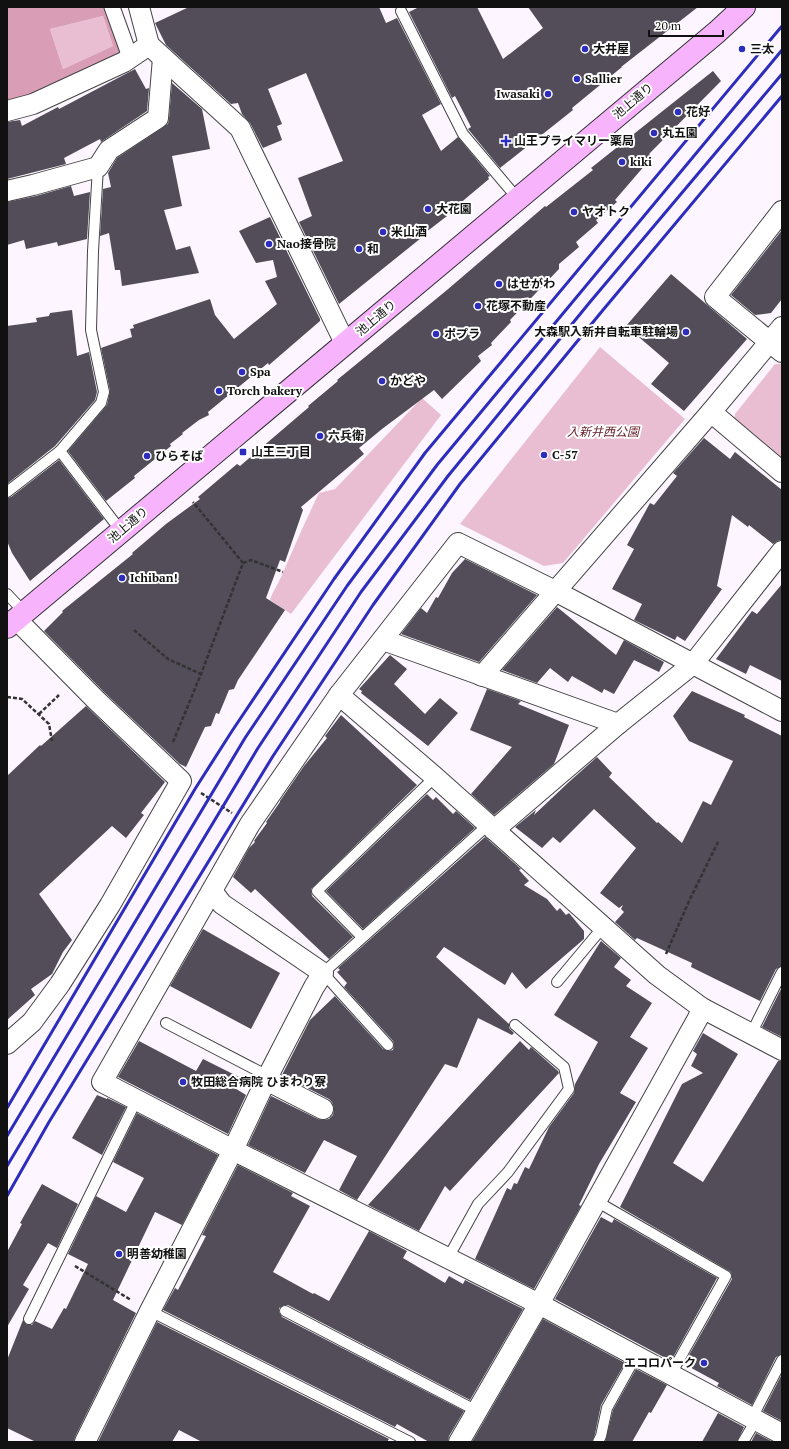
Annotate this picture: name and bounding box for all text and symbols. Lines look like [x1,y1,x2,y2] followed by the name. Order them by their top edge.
[649,12,723,38] scale bar
[655,18,682,33] text: 20 m
[593,41,629,56] place label: 大井屋
[750,41,774,56] place label: 三太
[580,44,590,54] marker: 大井屋
[737,44,747,54] marker: 三太
[585,71,623,86] place label: Sallier
[572,74,582,84] marker: Sallier
[609,79,656,122] street label: 池上通り
[496,86,540,101] place label: Iwasaki
[543,89,553,99] marker: Iwasaki
[686,104,710,119] place label: 花好
[673,107,683,117] marker: 花好
[662,125,698,140] place label: 丸五園
[649,128,659,138] marker: 丸五園
[514,133,634,148] place label: 山王プライマリー薬局
[501,136,511,146] marker: 山王プライマリー薬局
[630,154,652,169] place label: kiki
[617,157,627,167] marker: kiki
[436,201,472,216] place label: 大花園
[423,204,433,214] marker: 大花園
[582,204,630,219] place label: ヤオトク
[569,207,579,217] marker: ヤオトク
[391,224,427,239] place label: 米山酒
[378,227,388,237] marker: 米山酒
[277,236,336,251] place label: Nao接骨院
[264,239,274,249] marker: Nao接骨院
[367,241,379,256] place label: 和
[354,244,364,254] marker: 和
[507,276,555,291] place label: はせがわ
[494,279,504,289] marker: はせがわ
[352,296,399,339] street label: 池上通り
[486,298,546,313] place label: 花塚不動産
[473,301,483,311] marker: 花塚不動産
[534,324,678,339] place label: 大森駅入新井自転車駐輪場
[444,326,480,341] place label: ポプラ
[681,327,691,337] marker: 大森駅入新井自転車駐輪場
[431,329,441,339] marker: ポプラ
[250,364,271,379] place label: Spa
[237,367,247,377] marker: Spa
[390,373,426,388] place label: かどや
[377,376,387,386] marker: かどや
[227,383,303,398] place label: Torch bakery
[214,386,224,396] marker: Torch bakery
[567,424,641,439] park label: 入新井西公園
[328,428,364,443] place label: 六兵衛
[315,431,325,441] marker: 六兵衛
[251,444,311,459] place label: 山王三丁目
[238,447,248,457] marker: 山王三丁目
[552,447,578,462] place label: C-57
[155,448,203,463] place label: ひらそば
[539,450,549,460] marker: C-57
[142,451,152,461] marker: ひらそば
[104,503,151,546] street label: 池上通り
[130,570,178,585] place label: Ichiban!
[117,573,127,583] marker: Ichiban!
[191,1074,326,1089] place label: 牧田総合病院 ひまわり寮
[178,1077,188,1087] marker: 牧田総合病院 ひまわり寮
[127,1246,187,1261] place label: 明善幼稚園
[114,1249,124,1259] marker: 明善幼稚園
[624,1355,696,1370] place label: エコロパーク
[699,1358,709,1368] marker: エコロパーク

